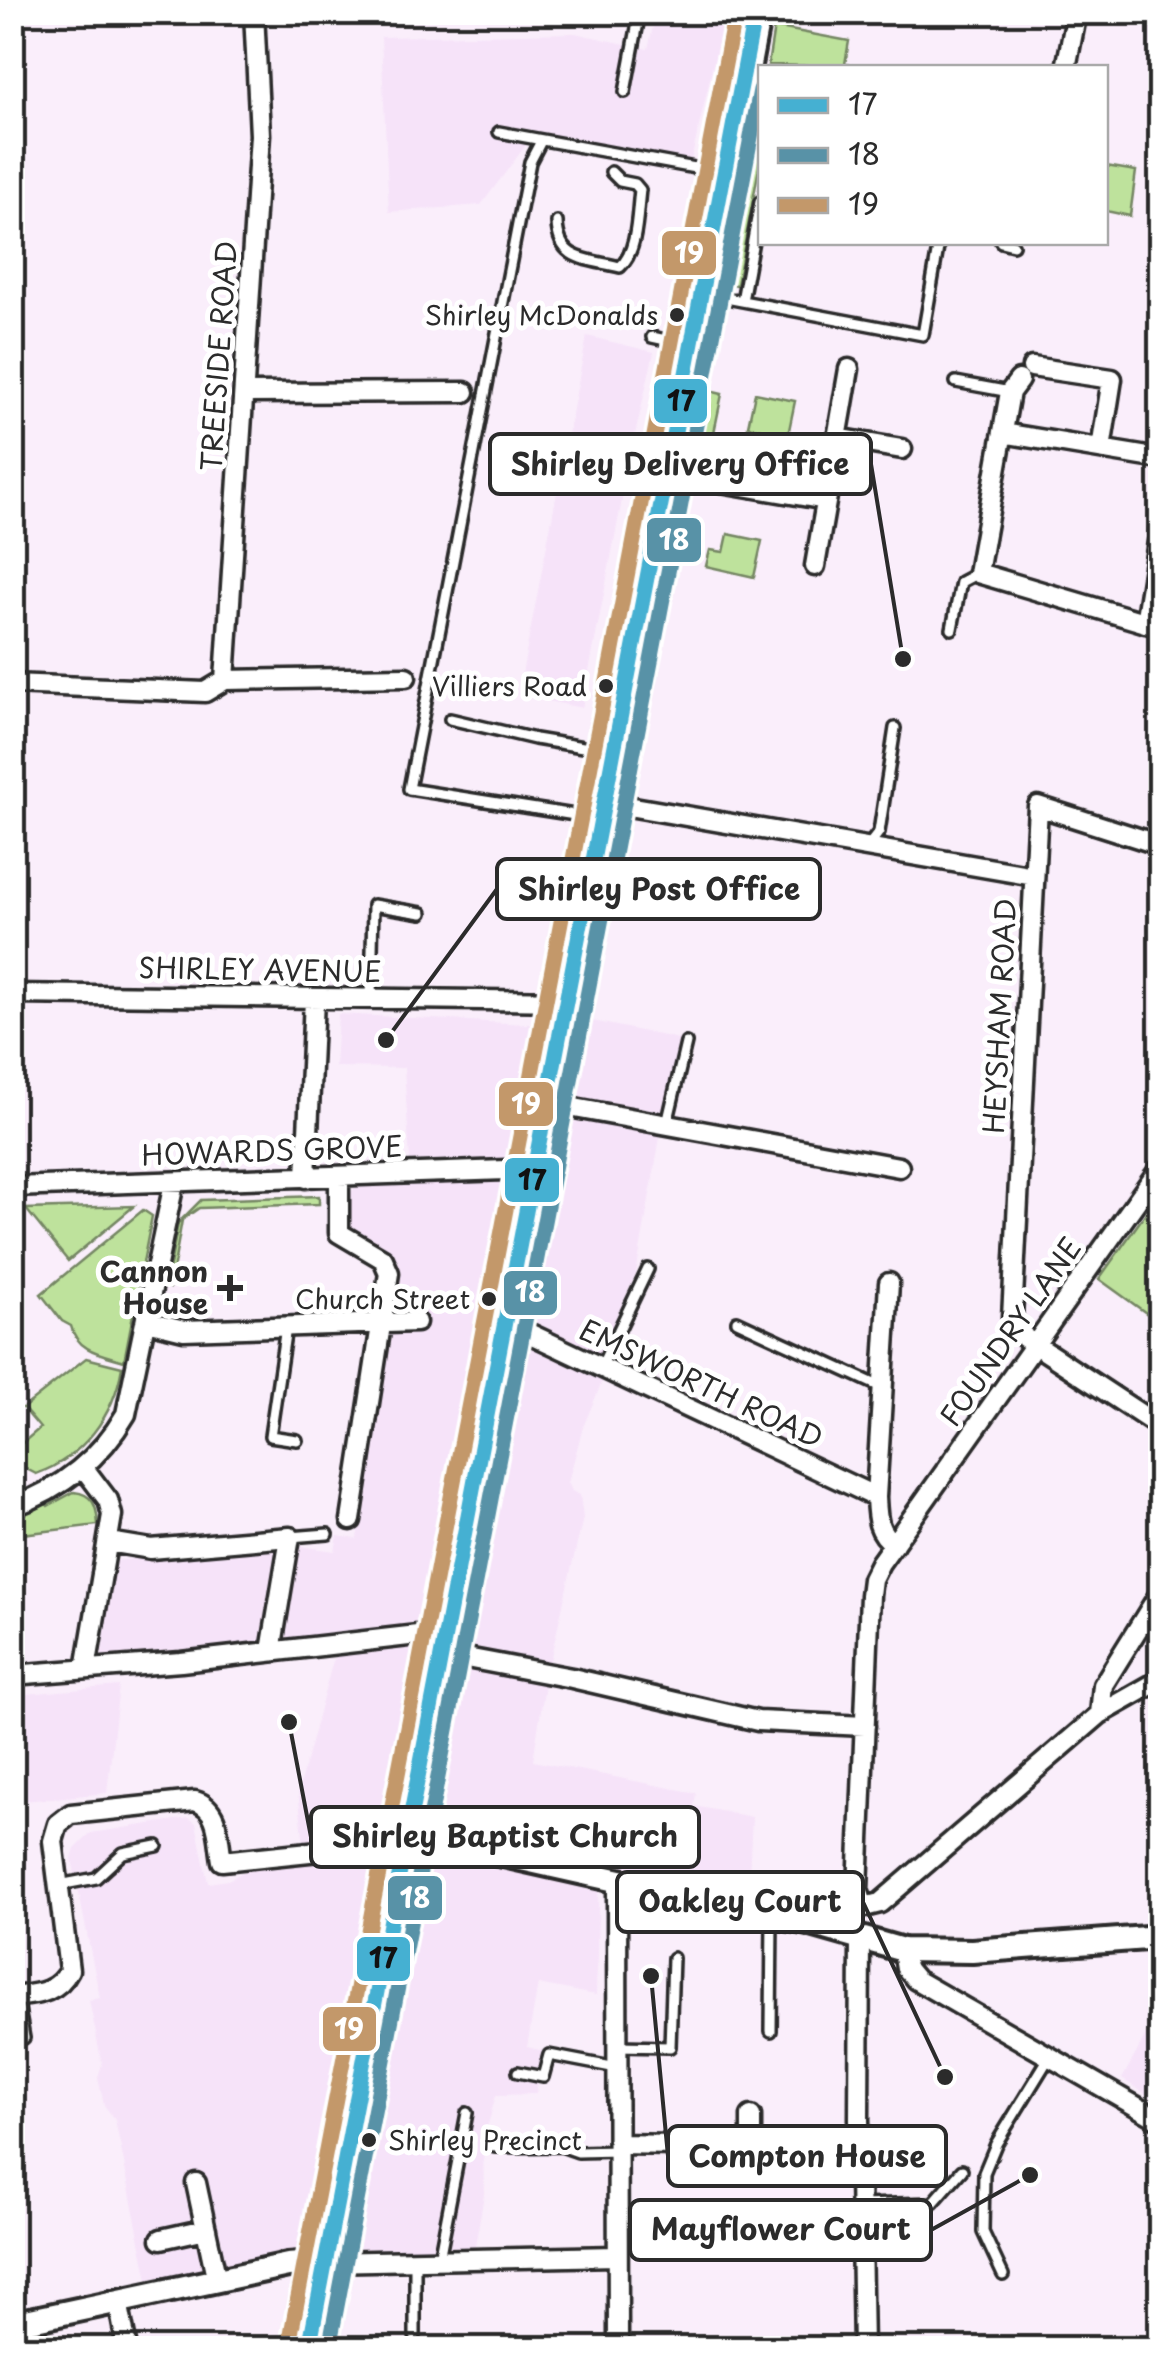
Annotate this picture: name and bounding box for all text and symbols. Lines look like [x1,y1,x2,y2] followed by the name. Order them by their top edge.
[758,65,1108,245] legend
[848,80,877,125] text: 17
[848,130,880,175] text: 18
[848,180,879,225] text: 19
[660,229,718,277] line badge: 19
[674,230,704,273] text: 19
[188,239,247,472] street label: TREESIDE ROAD
[425,295,658,334] place label: Shirley McDonalds
[667,305,687,325] marker: Shirley McDonalds
[652,377,709,425] line badge: 17
[667,378,696,421] text: 17
[490,434,871,494] callout: Shirley Delivery Office
[511,440,849,485] text: Shirley Delivery Office
[645,516,703,564] line badge: 18
[659,517,689,560] text: 18
[432,666,587,705] place label: Villiers Road
[596,676,616,696] marker: Villiers Road
[497,859,820,919] callout: Shirley Post Office
[518,865,800,910] text: Shirley Post Office
[971,897,1026,1135] street label: HEYSHAM ROAD
[138,945,382,992] street label: SHIRLEY AVENUE
[497,1080,555,1128] line badge: 19
[511,1081,541,1124] text: 19
[141,1123,403,1176] street label: HOWARDS GROVE
[503,1156,561,1204] line badge: 17
[518,1157,547,1200] text: 17
[928,1228,1091,1434] street label: FOUNDRY LANE
[100,1249,208,1324] place label: Cannon House
[502,1269,559,1317] line badge: 18
[515,1269,545,1312] text: 18
[217,1275,243,1301] marker: Cannon House
[295,1279,470,1318] place label: Church Street
[479,1289,499,1309] marker: Church Street
[573,1307,830,1458] street label: EMSWORTH ROAD
[311,1807,699,1867] callout: Shirley Baptist Church
[332,1812,678,1857] text: Shirley Baptist Church
[617,1872,863,1932] callout: Oakley Court
[386,1874,444,1922] line badge: 18
[400,1875,430,1918] text: 18
[638,1877,842,1922] text: Oakley Court
[355,1935,412,1983] line badge: 17
[369,1935,398,1978] text: 17
[321,2005,378,2053] line badge: 19
[334,2006,364,2049] text: 19
[388,2120,582,2159] place label: Shirley Precinct
[668,2126,946,2186] callout: Compton House
[359,2130,379,2150] marker: Shirley Precinct
[688,2132,926,2177] text: Compton House
[630,2200,931,2260] callout: Mayflower Court
[651,2205,911,2250] text: Mayflower Court

